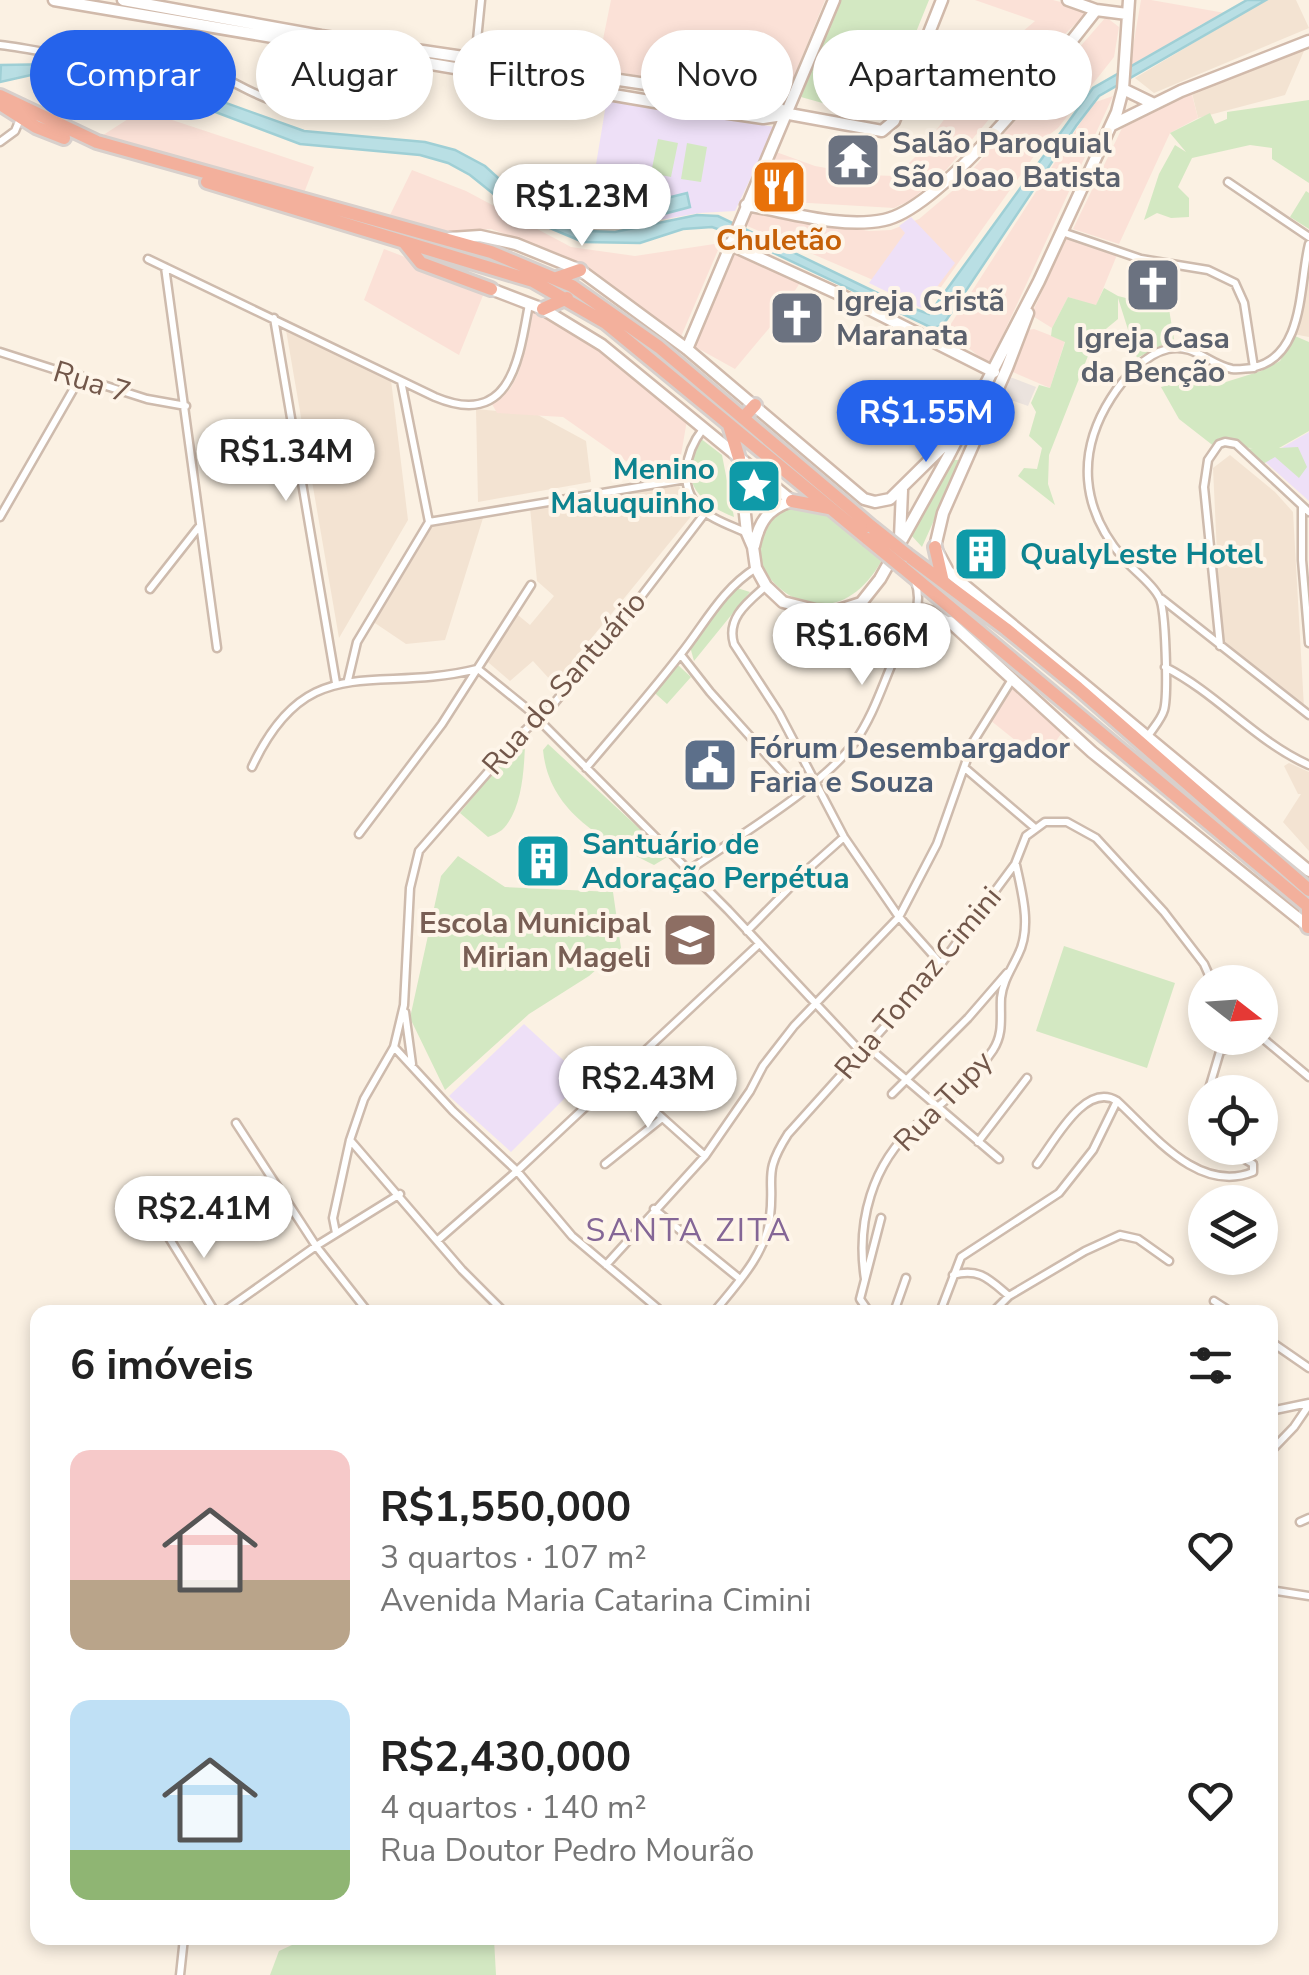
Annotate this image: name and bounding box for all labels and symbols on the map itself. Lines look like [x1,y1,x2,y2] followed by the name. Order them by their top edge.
[892,123,1121,198] place label: Salão Paroquial São Joao Batista
[823,130,883,190] temple icon: Salão Paroquial São Joao Batista
[749,157,809,217] restaurant icon: Chuletão
[490,164,674,249] pin: R$1.23M
[716,220,842,261] place label: Chuletão
[1123,255,1183,315] church icon: Igreja Casa da Benção
[836,281,1005,356] place label: Igreja Cristã Maranata
[767,288,827,348] church icon: Igreja Cristã Maranata
[1076,318,1230,393] place label: Igreja Casa da Benção
[48,351,135,414] street label: Rua 7
[834,380,1018,465] pin: R$1.55M
[194,419,378,504] pin: R$1.34M
[550,449,715,524] place label: Menino Maluquinho
[724,456,784,516] place icon: Menino Maluquinho
[951,524,1011,584] building icon: QualyLeste Hotel
[1020,534,1263,575] place label: QualyLeste Hotel
[473,583,656,784] street label: Rua do Santuário
[770,603,954,688] pin: R$1.66M
[749,728,1070,803] place label: Fórum Desembargador Faria e Souza
[680,735,740,795] public building icon: Fórum Desembargador Faria e Souza
[582,824,850,899] place label: Santuário de Adoração Perpétua
[513,831,573,891] building icon: Santuário de Adoração Perpétua
[826,878,1011,1088] street label: Rua Tomaz Cimini
[419,903,651,978] place label: Escola Municipal Mirian Mageli
[660,910,720,970] school or university icon: Escola Municipal Mirian Mageli
[1188,965,1278,1055] north arrow
[885,1041,1002,1161] street label: Rua Tupy
[556,1046,740,1131] pin: R$2.43M
[112,1176,296,1261] pin: R$2.41M
[585,1209,793,1252] district label: SANTA ZITA

